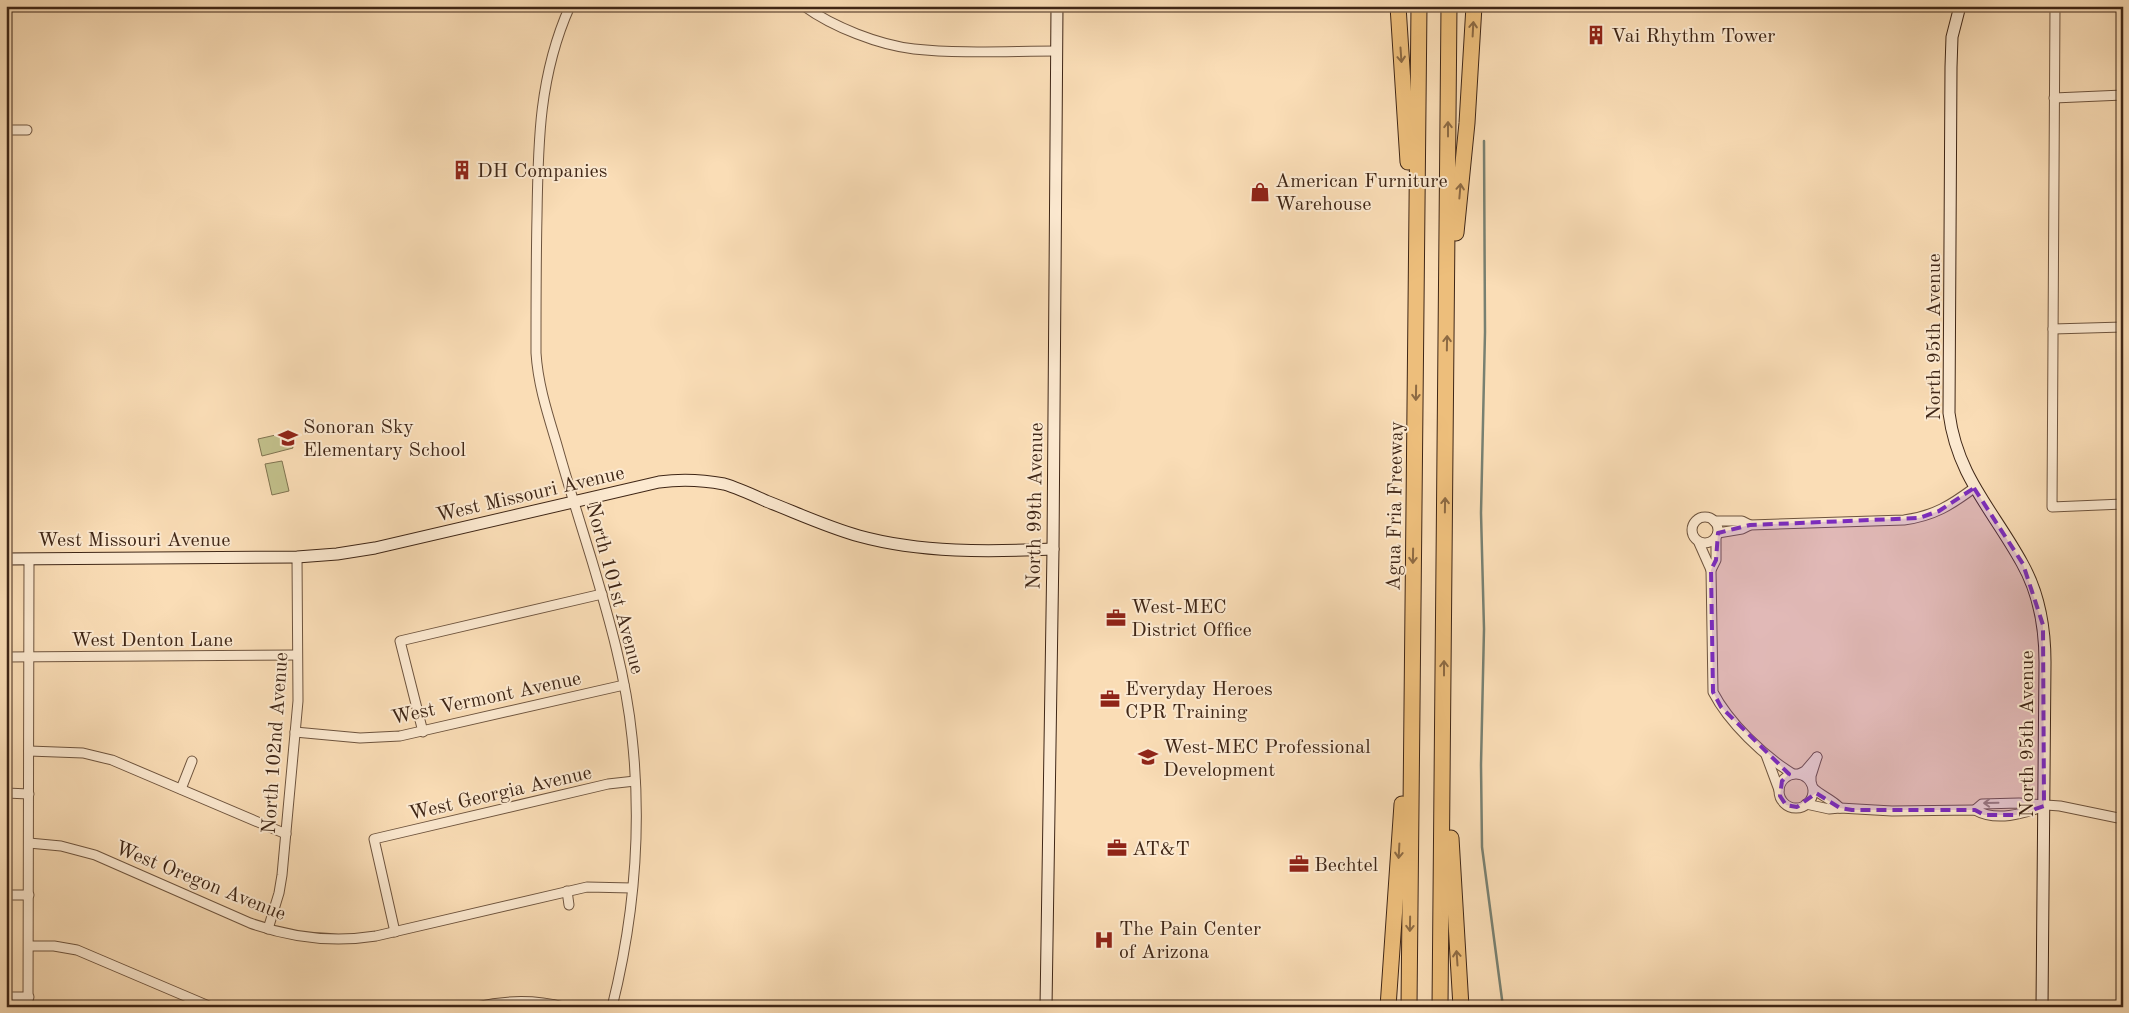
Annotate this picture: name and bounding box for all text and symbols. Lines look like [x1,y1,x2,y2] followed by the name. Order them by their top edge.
[1468,21,1477,37] one-way arrow
[1585,24,1607,46] building icon: Vai Rhythm Tower
[1611,27,1775,47] place label: Vai Rhythm Tower
[1396,47,1406,63] one-way arrow
[1443,121,1453,137] one-way arrow
[451,159,473,181] building icon: DH Companies
[477,162,607,182] place label: DH Companies
[1275,172,1448,215] place label: American Furniture Warehouse
[1249,181,1271,203] shop icon: American Furniture Warehouse
[1455,183,1465,199] one-way arrow
[1925,253,1945,421] street label: North 95th Avenue
[1442,335,1452,352] one-way arrow
[1411,385,1420,401] one-way arrow
[303,418,466,461] place label: Sonoran Sky Elementary School
[1385,420,1407,591] street label: Agua Fria Freeway
[1025,422,1047,590] street label: North 99th Avenue
[277,427,299,449] school or university icon: Sonoran Sky Elementary School
[434,464,627,526] street label: West Missouri Avenue
[1440,498,1450,514] one-way arrow
[582,501,647,676] street label: North 101st Avenue
[38,531,230,551] street label: West Missouri Avenue
[1409,548,1418,564] one-way arrow
[1131,598,1252,641] place label: West-MEC District Office
[1105,607,1127,629] office icon: West-MEC District Office
[71,631,233,651] street label: West Denton Lane
[2018,650,2038,818] street label: North 95th Avenue
[260,652,292,835] street label: North 102nd Avenue
[1439,660,1449,676] one-way arrow
[390,669,583,729] street label: West Vermont Avenue
[1125,680,1273,723] place label: Everyday Heroes CPR Training
[1099,688,1121,710] office icon: Everyday Heroes CPR Training
[1163,738,1371,781] place label: West-MEC Professional Development
[1137,746,1159,768] school or university icon: West-MEC Professional Development
[407,763,594,825] street label: West Georgia Avenue
[1983,799,1999,808] one-way arrow
[1106,837,1128,859] office icon: AT&T
[112,838,288,925] street label: West Oregon Avenue
[1132,840,1190,860] place label: AT&T
[1395,843,1404,859] one-way arrow
[1288,853,1310,875] office icon: Bechtel
[1314,856,1378,876] place label: Bechtel
[1405,915,1415,931] one-way arrow
[1119,920,1261,963] place label: The Pain Center of Arizona
[1093,929,1115,951] hospital icon: The Pain Center of Arizona
[1453,950,1462,966] one-way arrow

